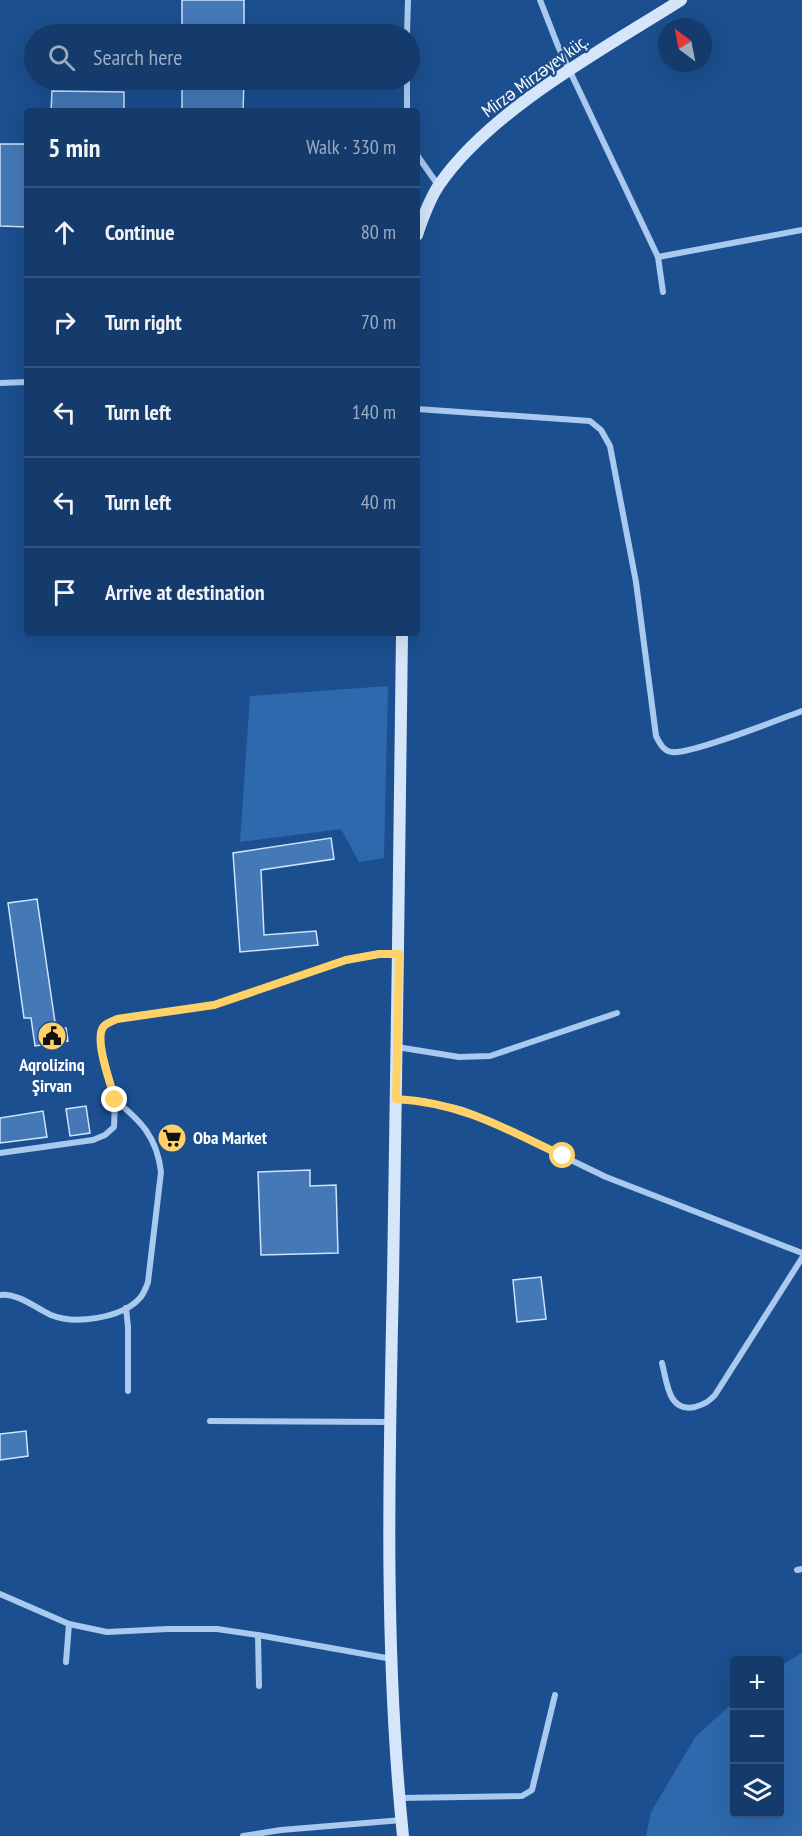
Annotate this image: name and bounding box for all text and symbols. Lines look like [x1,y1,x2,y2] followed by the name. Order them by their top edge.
[658,18,712,72] north arrow
[24,24,420,90] search box
[477,29,592,122] street label: Mirzə Mirzəyev küç.
[45,41,78,74] icon: search
[93,43,182,71] text: Search here
[48,131,101,164] text: 5 min
[306,134,396,160] text: Walk · 330 m
[48,216,81,249] icon: ahead
[105,218,175,246] text: Continue
[361,219,396,245] text: 80 m
[48,306,81,339] icon: right
[105,308,182,336] text: Turn right
[361,309,396,335] text: 70 m
[48,396,81,429] icon: left
[105,398,171,426] text: Turn left
[352,399,396,425] text: 140 m
[48,486,81,519] icon: left
[105,488,171,516] text: Turn left
[361,489,396,515] text: 40 m
[48,576,81,609] icon: arrive
[105,578,265,606] text: Arrive at destination
[36,1020,68,1052] public building icon: Aqrolizinq Şirvan
[18,1053,85,1097] place label: Aqrolizinq Şirvan
[101,1086,127,1112] route end
[156,1122,188,1154] supermarket icon: Oba Market
[193,1126,268,1149] place label: Oba Market
[549,1142,575,1168] route start
[730,1656,784,1818] map controls
[730,1656,784,1710] button: +
[730,1710,784,1764] button: −
[730,1764,784,1818] button: layers

